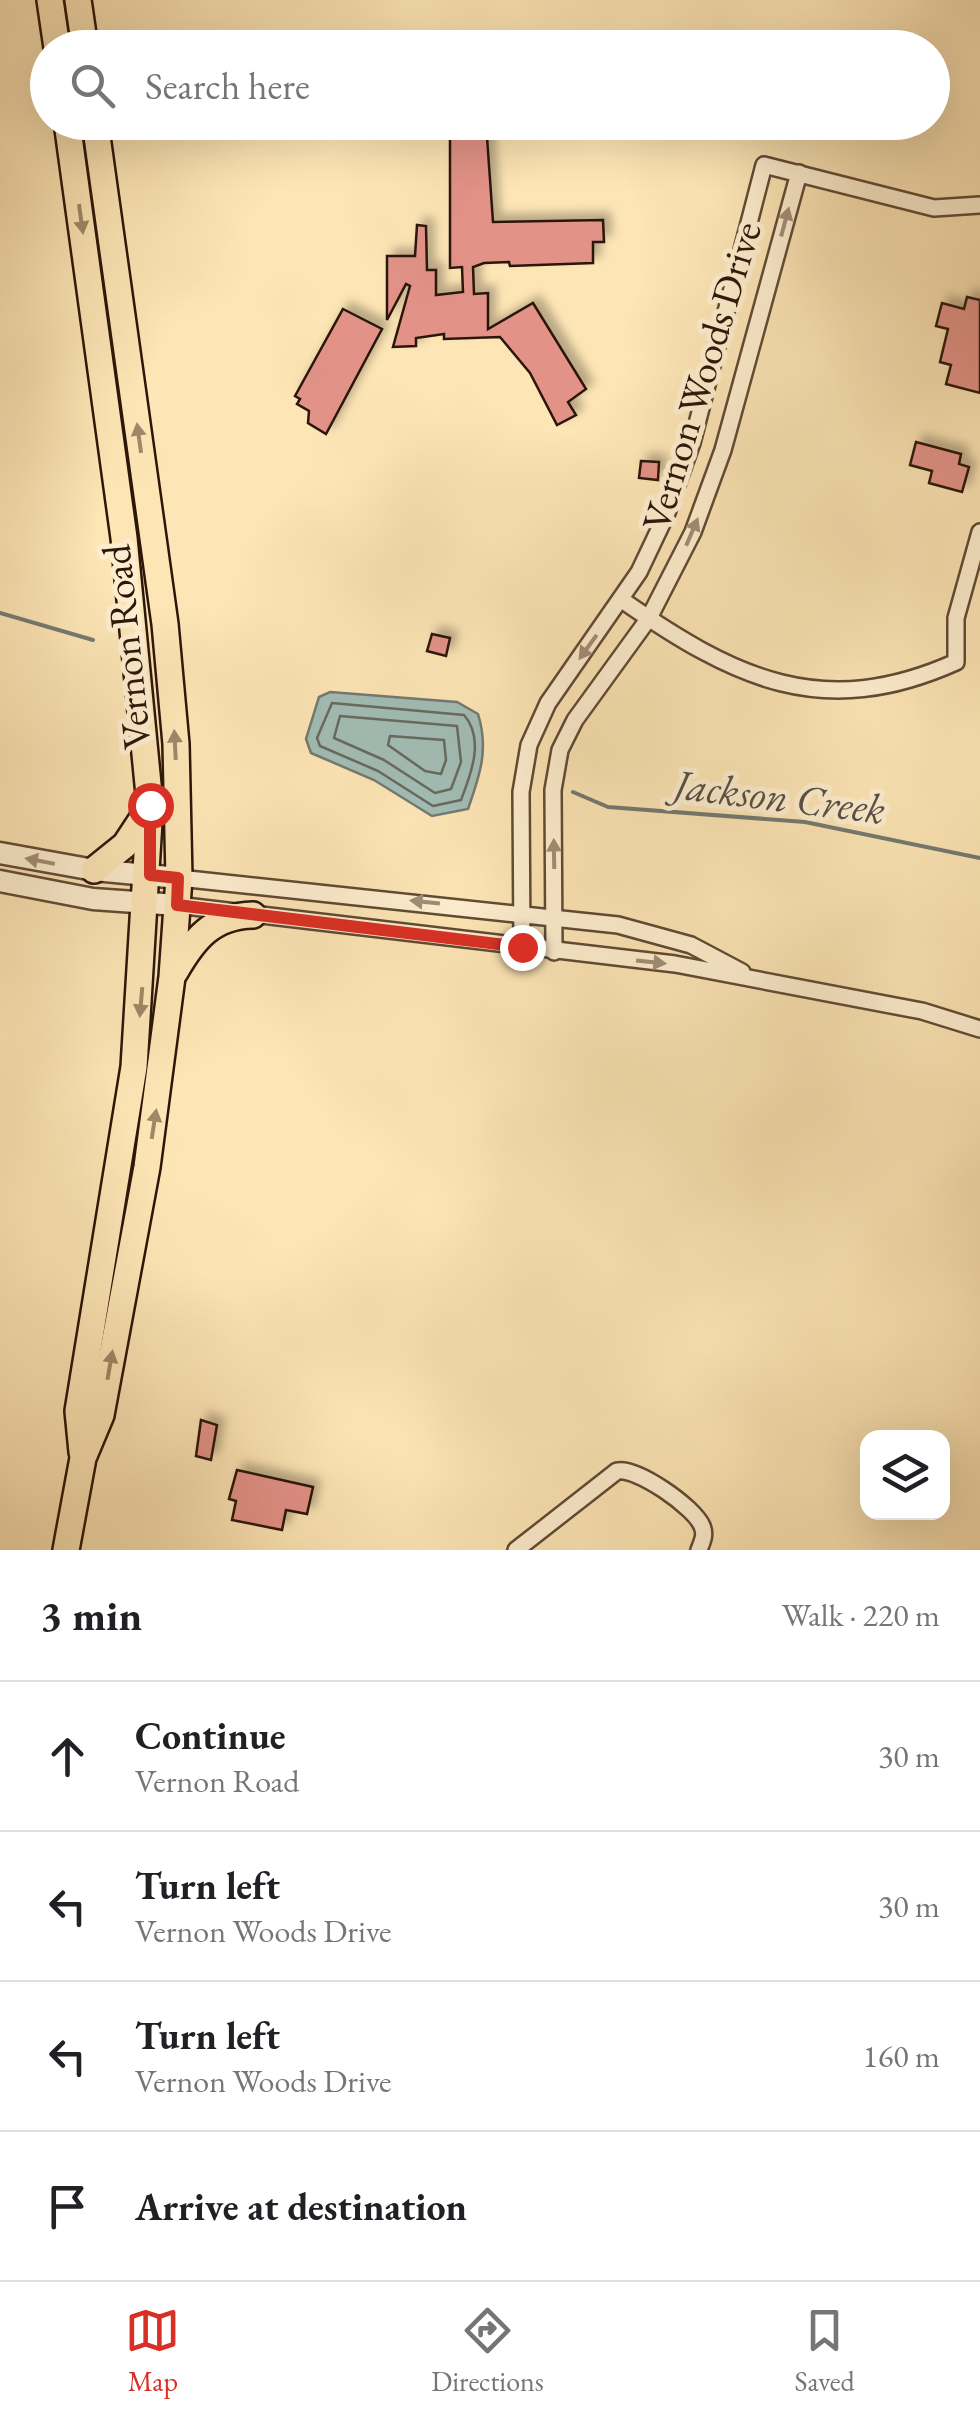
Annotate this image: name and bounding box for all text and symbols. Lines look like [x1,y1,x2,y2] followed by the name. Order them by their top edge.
[30,30,950,140] search box
[65,58,120,113] icon: search
[145,61,310,110] text: Search here
[73,204,89,235] one-way arrow
[778,206,794,237] one-way arrow
[629,215,773,537] street label: Vernon Woods Drive
[131,422,147,454] one-way arrow
[684,518,700,547] one-way arrow
[89,541,163,752] street label: Vernon Road
[579,634,599,660] one-way arrow
[167,729,183,761] one-way arrow
[664,755,888,837] water label: Jackson Creek
[128,783,174,829] route start
[546,838,562,870] one-way arrow
[24,853,55,868] one-way arrow
[408,894,440,910] one-way arrow
[500,925,546,971] route end
[636,954,668,970] one-way arrow
[132,986,148,1018] one-way arrow
[147,1107,162,1139] one-way arrow
[103,1349,118,1380] one-way arrow
[860,1430,950,1520] map controls
[860,1430,950,1520] button: layers
[40,1588,142,1643] text: 3 min
[782,1594,940,1636] text: Walk · 220 m
[135,1711,286,1760] text: Continue
[40,1729,95,1784] icon: ahead
[878,1735,940,1777] text: 30 m
[135,1760,299,1802] text: Vernon Road
[135,1861,280,1910] text: Turn left
[40,1879,95,1934] icon: left
[878,1885,940,1927] text: 30 m
[135,1910,392,1952] text: Vernon Woods Drive
[135,2011,280,2060] text: Turn left
[40,2029,95,2084] icon: left
[863,2035,940,2077] text: 160 m
[135,2060,392,2102] text: Vernon Woods Drive
[40,2179,95,2234] icon: arrive
[135,2182,467,2231] text: Arrive at destination
[125,2303,180,2399] tab: Map
[431,2303,544,2399] tab: Directions
[795,2303,855,2399] tab: Saved

